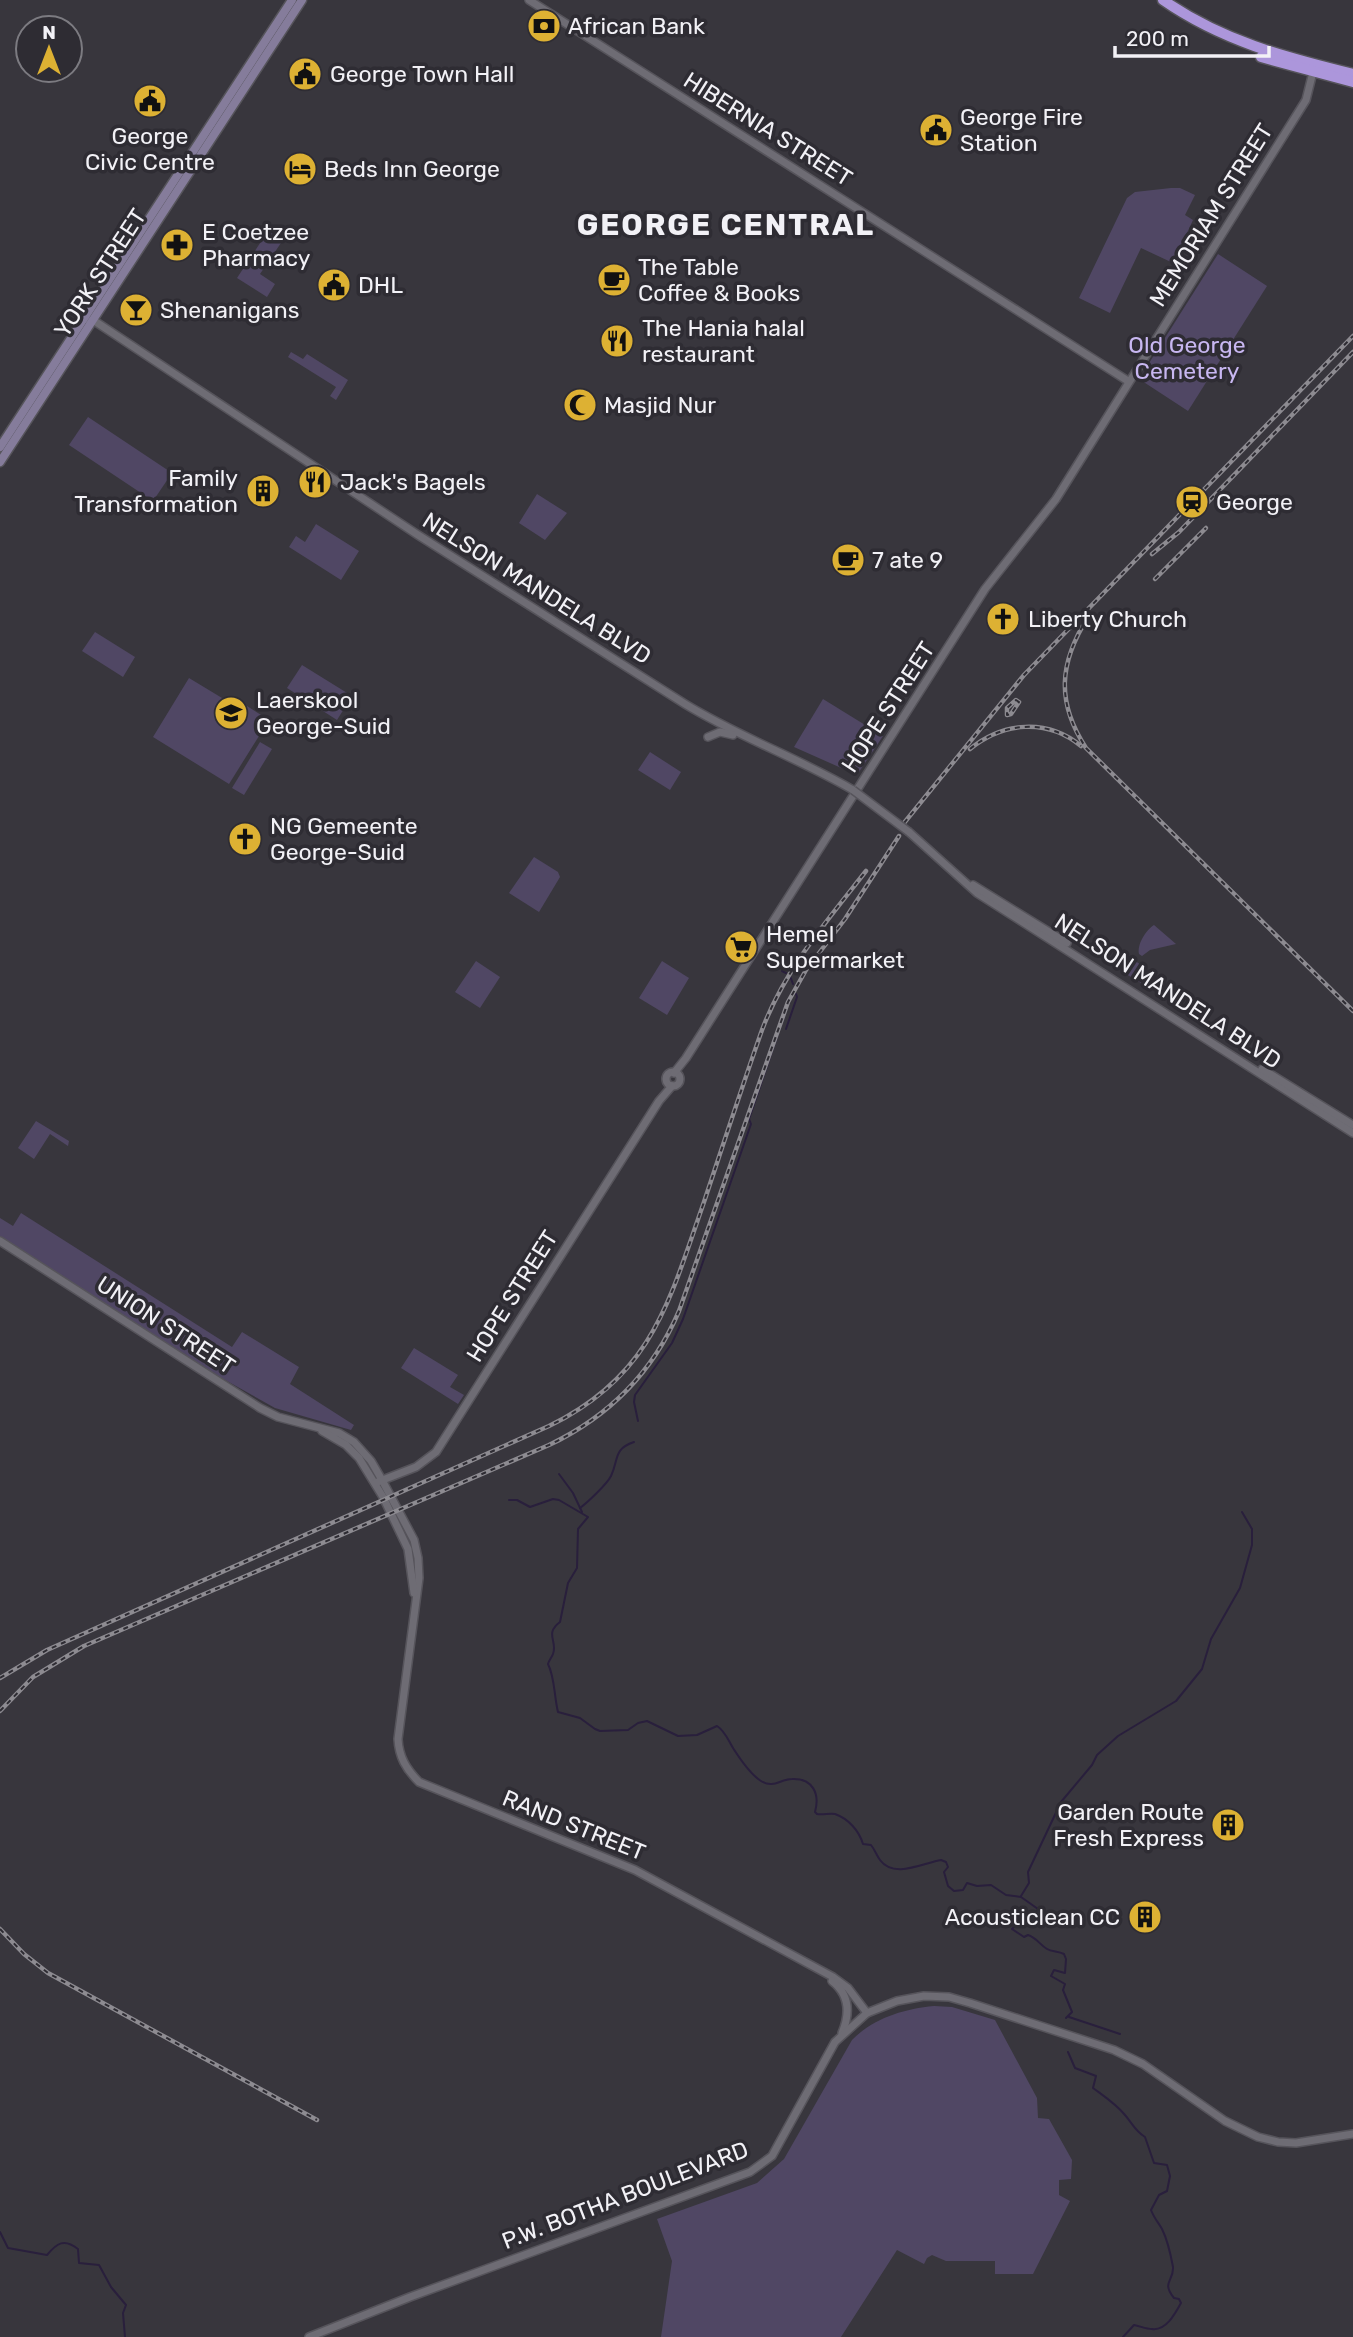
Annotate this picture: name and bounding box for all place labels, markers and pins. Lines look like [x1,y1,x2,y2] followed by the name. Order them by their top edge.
[525,7,563,45] bank icon: African Bank
[568,12,705,40] place label: African Bank
[286,55,324,93] public building icon: George Town Hall
[330,60,514,88] place label: George Town Hall
[131,82,169,120] public building icon: George Civic Centre
[960,103,1083,157] place label: George Fire Station
[917,111,955,149] public building icon: George Fire Station
[85,122,215,176] place label: George Civic Centre
[281,150,319,188] hotel icon: Beds Inn George
[324,155,500,183] place label: Beds Inn George
[202,218,311,272] place label: E Coetzee Pharmacy
[158,226,196,264] pharmacy icon: E Coetzee Pharmacy
[638,253,800,307] place label: The Table Coffee & Books
[595,261,633,299] cafe icon: The Table Coffee & Books
[315,266,353,304] public building icon: DHL
[358,271,403,299] place label: DHL
[117,291,155,329] bar icon: Shenanigans
[160,296,299,324] place label: Shenanigans
[642,314,805,368] place label: The Hania halal restaurant
[598,322,636,360] restaurant icon: The Hania halal restaurant
[561,386,599,424] mosque icon: Masjid Nur
[604,391,716,419] place label: Masjid Nur
[296,463,334,501] restaurant icon: Jack's Bagels
[74,464,238,518] place label: Family Transformation
[340,468,486,496] place label: Jack's Bagels
[244,472,282,510] building icon: Family Transformation
[1173,483,1211,521] station icon: George
[1216,488,1293,516] place label: George
[829,541,867,579] cafe icon: 7 ate 9
[872,546,943,574] place label: 7 ate 9
[984,600,1022,638] church icon: Liberty Church
[1028,605,1187,633] place label: Liberty Church
[256,686,391,740] place label: Laerskool George-Suid
[212,694,250,732] school or university icon: Laerskool George-Suid
[270,812,418,866] place label: NG Gemeente George-Suid
[226,820,264,858] church icon: NG Gemeente George-Suid
[766,920,904,974] place label: Hemel Supermarket
[722,928,760,966] supermarket icon: Hemel Supermarket
[1053,1798,1204,1852] place label: Garden Route Fresh Express
[1209,1806,1247,1844] building icon: Garden Route Fresh Express
[1126,1898,1164,1936] building icon: Acousticlean CC
[945,1903,1120,1931] place label: Acousticlean CC

